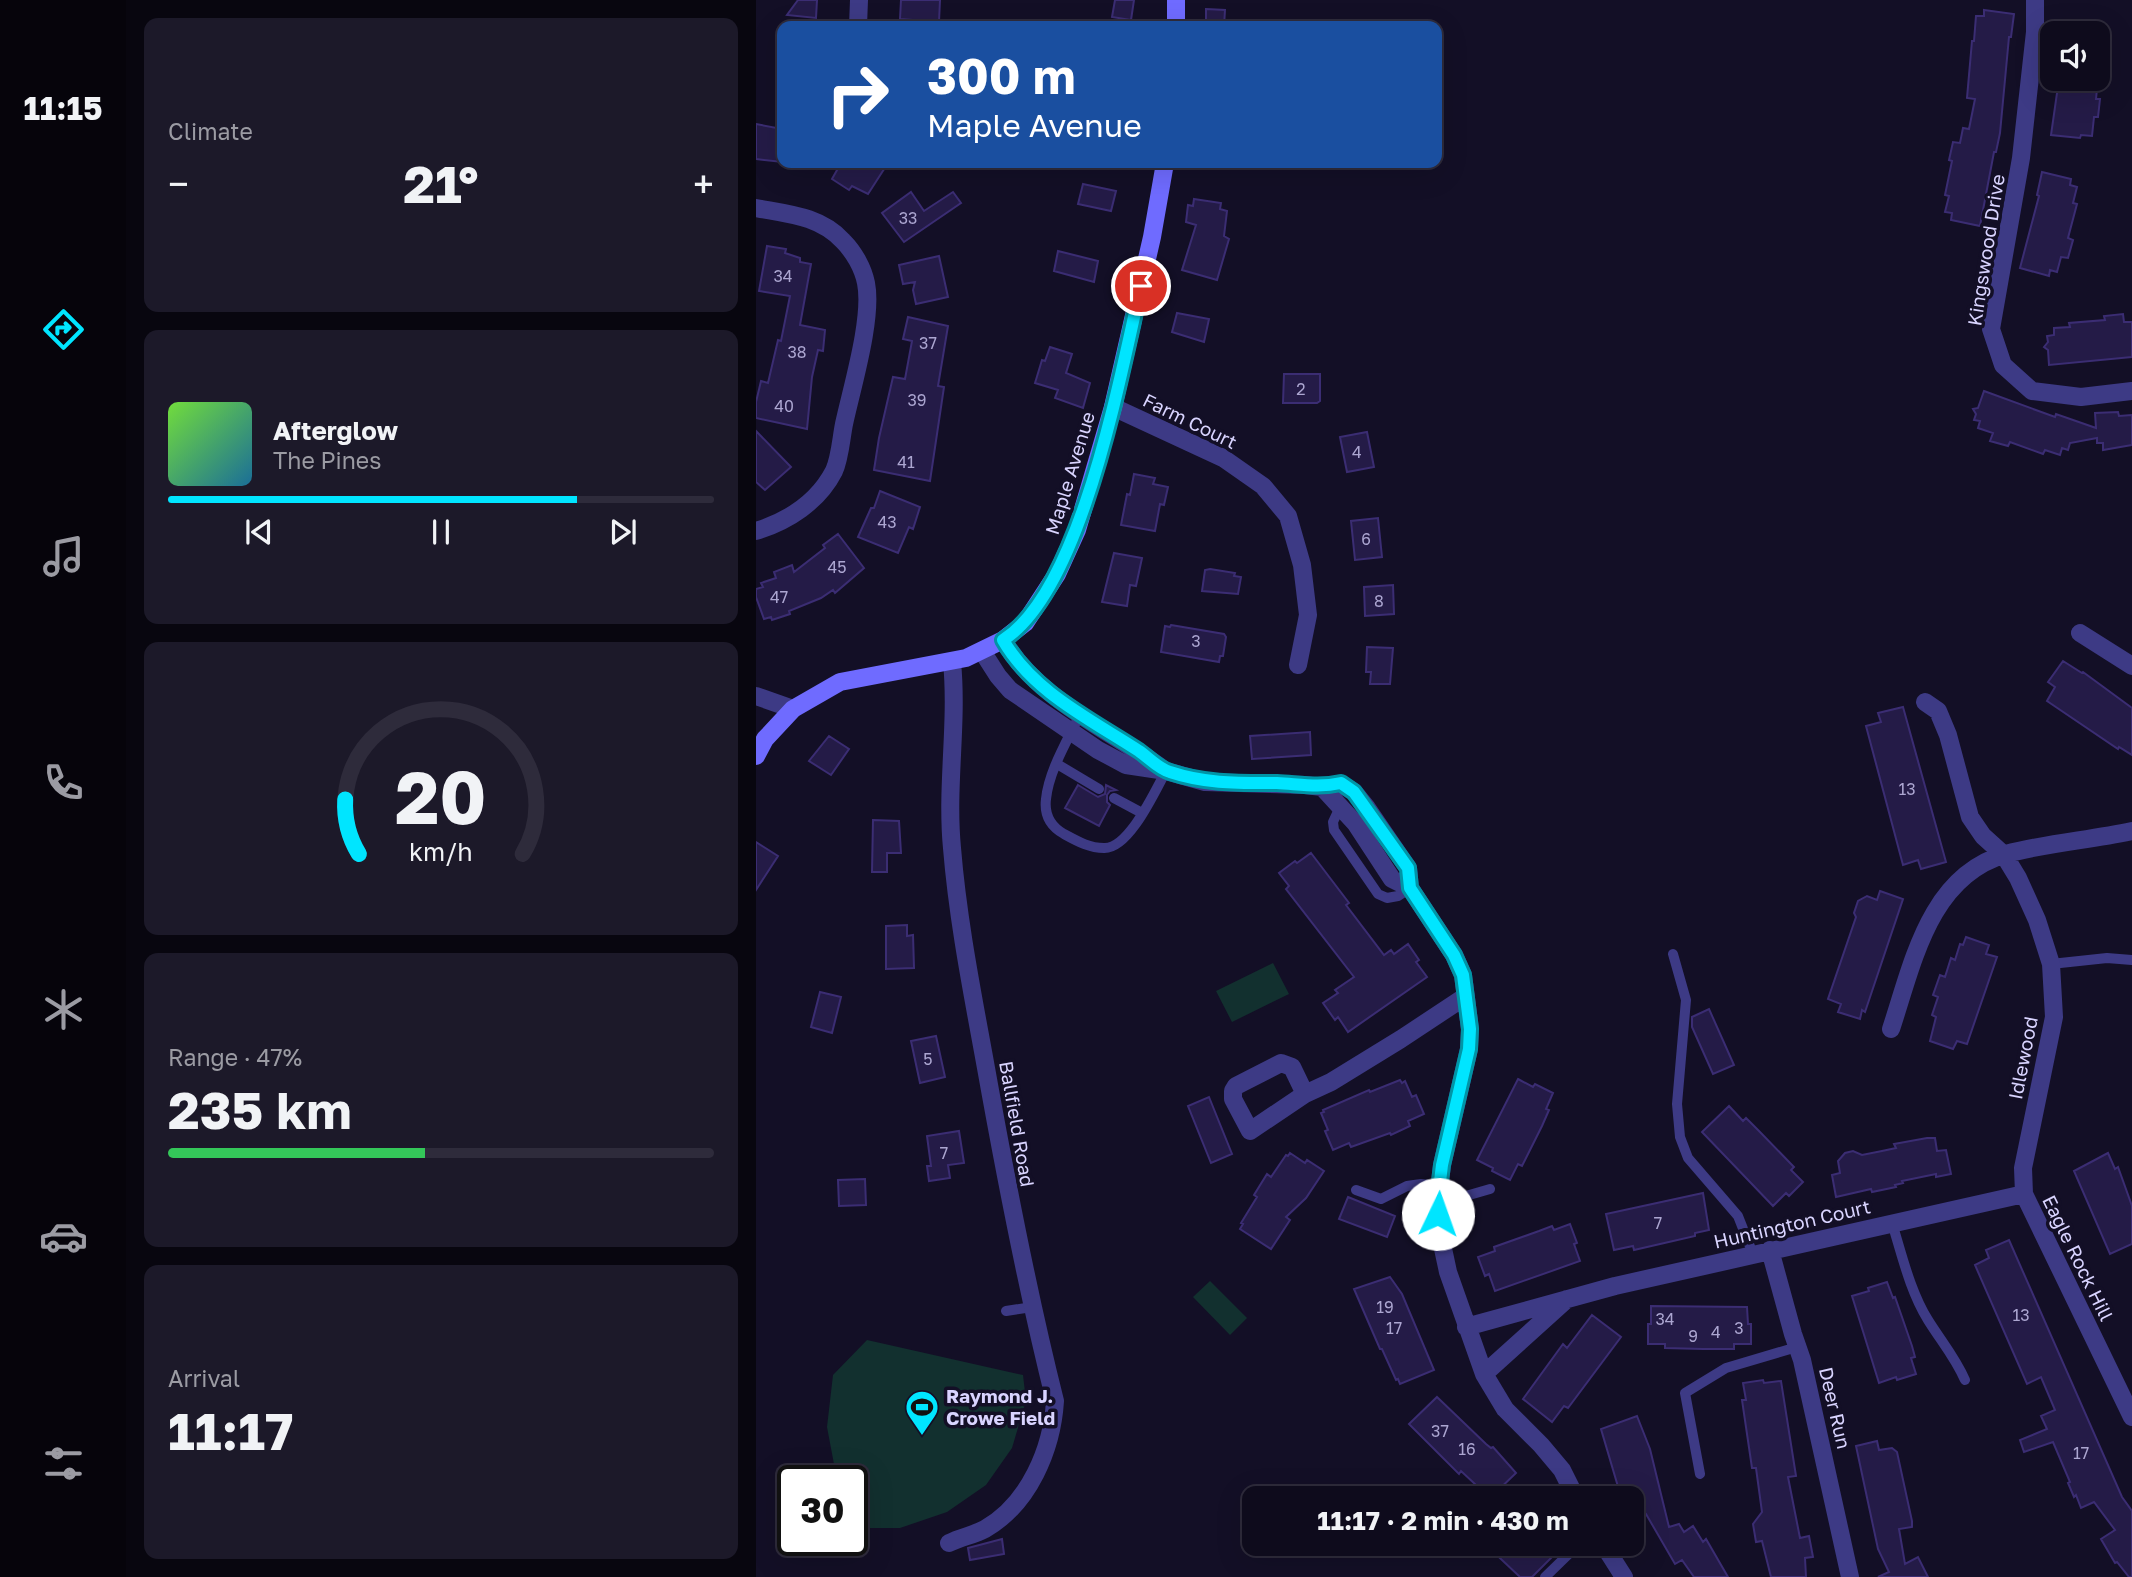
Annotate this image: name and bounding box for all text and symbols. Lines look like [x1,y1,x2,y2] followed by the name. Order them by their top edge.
[2040,21,2110,91] map controls
[2040,21,2110,91] button: sound
[927,46,1076,105] text: 300 m
[812,49,903,140] icon: right
[23,89,103,127] text: 11:15
[927,106,1142,144] text: Maple Avenue
[168,117,253,145] text: Climate
[403,152,479,214] text: 21°
[168,161,189,206] text: −
[693,161,714,206] text: +
[1962,172,2009,327] street label: Kingswood Drive
[899,208,917,228] house number: 33
[1111,256,1171,316] pin
[773,266,793,286] house number: 34
[1122,267,1160,305] icon: arrive
[39,305,88,354] icon: directions
[919,333,937,353] house number: 37
[787,342,807,362] house number: 38
[1296,379,1306,399] house number: 2
[1139,388,1241,453] street label: Farm Court
[907,390,927,410] house number: 39
[774,396,794,416] house number: 40
[1040,409,1099,537] street label: Maple Avenue
[273,415,398,446] text: Afterglow
[1352,442,1362,462] house number: 4
[273,446,381,474] text: The Pines
[897,452,915,472] house number: 41
[877,512,897,532] house number: 43
[240,513,278,551] icon: previous
[422,513,460,551] icon: pause
[604,513,642,551] icon: next
[1361,529,1371,549] house number: 6
[39,532,88,581] icon: music
[827,557,847,577] house number: 45
[770,587,788,607] house number: 47
[1374,591,1384,611] house number: 8
[1191,631,1201,651] house number: 3
[395,754,487,841] text: 20
[39,758,88,807] icon: phone
[1898,779,1916,799] house number: 13
[409,836,473,867] text: km/h
[39,985,88,1034] icon: climate
[2003,1014,2042,1101] street label: Idlewood
[168,1043,302,1071] text: Range · 47%
[923,1049,933,1069] house number: 5
[995,1059,1040,1189] street label: Ballfield Road
[168,1078,352,1140] text: 235 km
[940,1143,948,1163] house number: 7
[1401,1177,1475,1251] position arrow
[2038,1191,2119,1324] street label: Eagle Rock Hill
[1711,1194,1872,1253] street label: Huntington Court
[39,1212,88,1261] icon: car
[1654,1213,1662,1233] house number: 7
[1376,1297,1394,1317] house number: 19
[2012,1305,2030,1325] house number: 13
[1655,1309,1675,1329] house number: 34
[1386,1318,1402,1338] house number: 17
[1734,1318,1744,1338] house number: 3
[1711,1322,1721,1342] house number: 4
[1688,1326,1698,1346] house number: 9
[168,1364,240,1392] text: Arrival
[1815,1365,1856,1451] street label: Deer Run
[946,1384,1055,1429] place label: Raymond J. Crowe Field
[903,1388,941,1437] sports icon: Raymond J. Crowe Field
[168,1399,293,1461] text: 11:17
[1431,1421,1449,1441] house number: 37
[39,1439,88,1488] icon: filters
[1458,1439,1476,1459] house number: 16
[2073,1443,2089,1463] house number: 17
[777,1465,868,1556] speed limit sign: 30
[1317,1505,1569,1536] text: 11:17 · 2 min · 430 m

